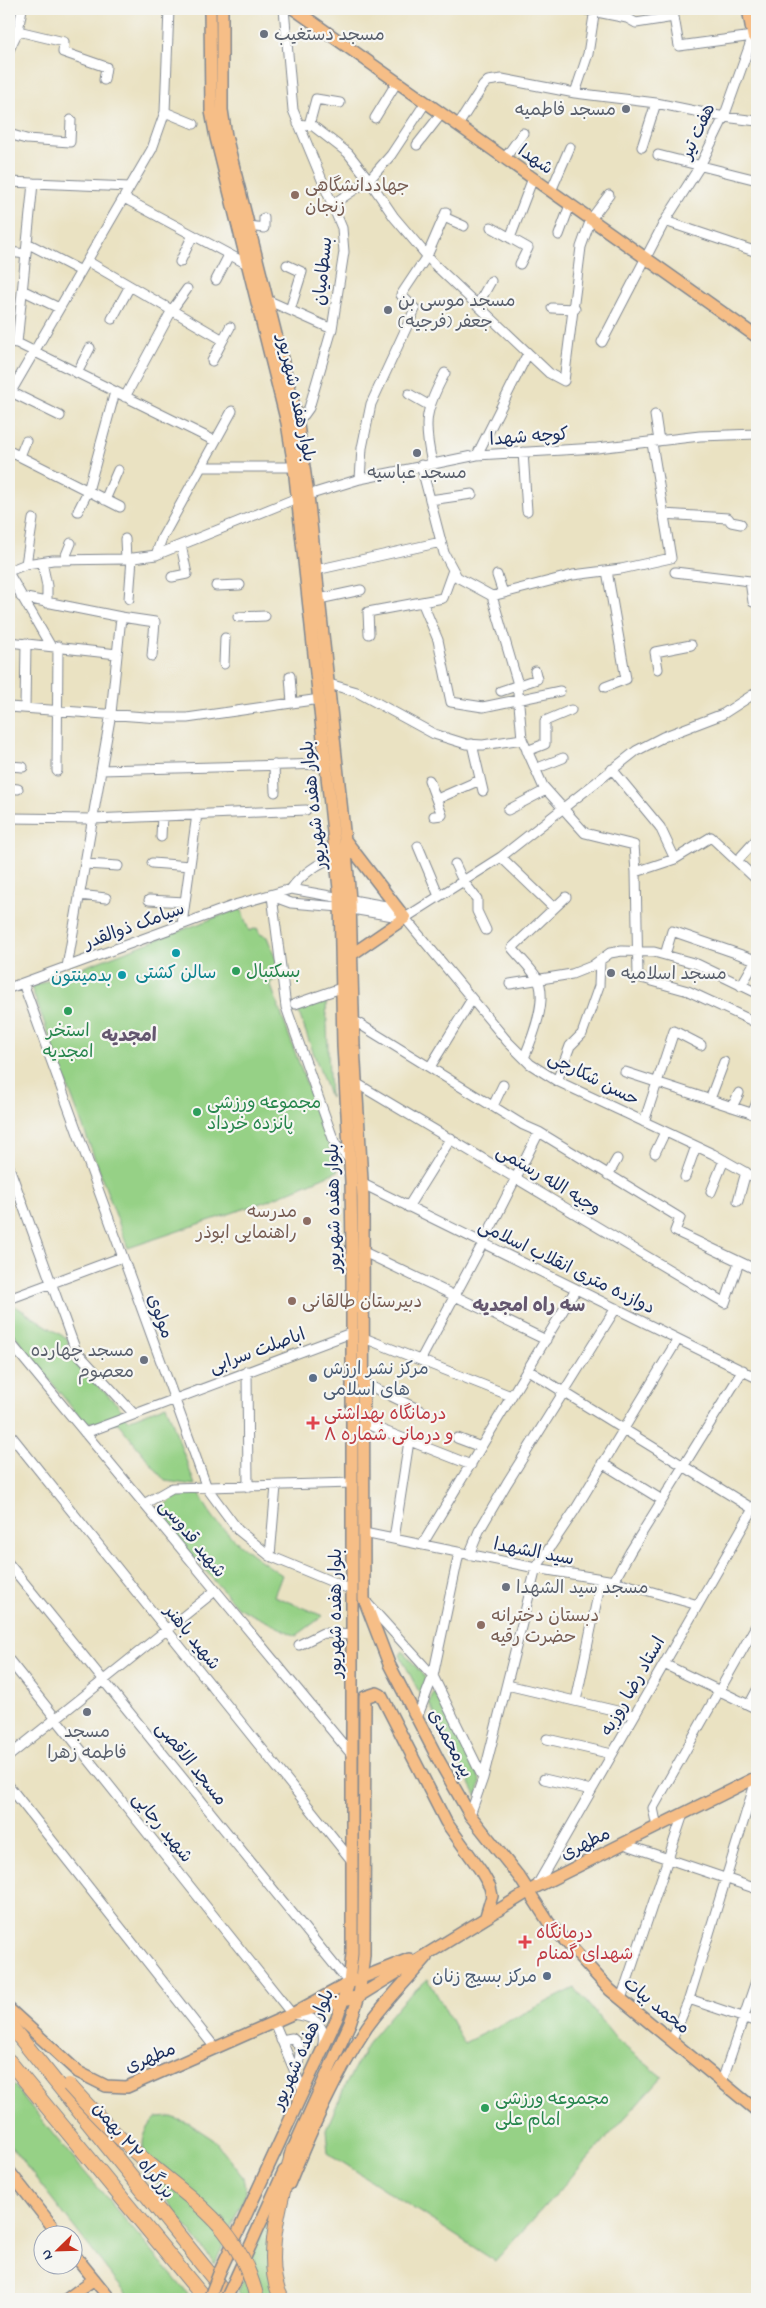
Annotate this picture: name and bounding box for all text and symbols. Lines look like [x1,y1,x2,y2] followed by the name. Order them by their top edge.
[274,23,385,49] place label: مسجد دستغیب
[258,28,270,40] marker: مسجد دستغیب
[515,98,616,124] place label: مسجد فاطمیه
[674,100,723,166] street label: هفت تیر
[620,103,632,115] marker: مسجد فاطمیه
[512,139,558,182] street label: شهدا
[305,174,409,221] place label: جهاددانشگاهی زنجان
[289,189,301,201] marker: جهاددانشگاهی زنجان
[307,236,341,307] street label: بسطامیان
[398,289,516,336] place label: مسجد موسی بن جعفر (فرجیه)
[382,304,394,316] marker: مسجد موسی بن جعفر (فرجیه)
[268,330,321,464] street label: بلوار هفده شهریور
[489,422,570,454] street label: کوچه شهدا
[411,447,423,459] marker: مسجد عباسیه
[367,461,467,487] place label: مسجد عباسیه
[295,739,335,873] street label: بلوار هفده شهریور
[79,897,189,958] street label: سیامک ذوالقدر
[170,947,182,959] marker: سالن کشتی
[246,960,301,986] place label: بسکتبال
[136,961,216,987] place label: سالن کشتی
[621,962,727,988] place label: مسجد اسلامیه
[51,964,112,990] place label: بدمینتون
[230,965,242,977] marker: بسکتبال
[605,967,617,979] marker: مسجد اسلامیه
[116,969,128,981] marker: بدمینتون
[62,1005,74,1017] marker: استخر امجدیه
[43,1019,93,1066] place label: استخر امجدیه
[101,1023,157,1050] district label: امجدیه
[543,1046,643,1114] street label: حسن شکارچی
[207,1091,321,1138] place label: مجموعه ورزشی پانزده خرداد
[191,1106,203,1118] marker: مجموعه ورزشی پانزده خرداد
[491,1139,605,1222] street label: وجیه الله رستمی
[321,1143,349,1275] street label: بلوار هفده شهریور
[194,1200,297,1247] place label: مدرسه راهنمایی ابوذر
[473,1214,659,1322] street label: دوازده متری انقلاب اسلامی
[301,1215,313,1227] marker: مدرسه راهنمایی ابوذر
[302,1290,422,1316] place label: دبیرستان طالقانی
[139,1291,179,1343] street label: مولوی
[473,1293,585,1320] district label: سه راه امجدیه
[286,1295,298,1307] marker: دبیرستان طالقانی
[206,1322,309,1381] street label: اباصلت سرابی
[31,1339,134,1386] place label: مسجد چهارده معصوم
[138,1354,150,1366] marker: مسجد چهارده معصوم
[323,1357,429,1404] place label: مرکز نشر ارزش های اسلامی
[307,1372,319,1384] marker: مرکز نشر ارزش های اسلامی
[324,1402,453,1449] place label: درمانگاه بهداشتی و درمانی شماره ۸
[306,1416,320,1430] marker: درمانگاه بهداشتی و درمانی شماره ۸
[152,1494,231,1584] street label: شهید قدوسی
[491,1532,576,1574] street label: سید الشهدا
[324,1548,350,1680] street label: بلوار هفده شهریور
[516,1576,649,1602] place label: مسجد سید الشهدا
[500,1581,512,1593] marker: مسجد سید الشهدا
[156,1599,226,1676] street label: شهید باهنر
[491,1604,599,1651] place label: دبستان دخترانه حضرت رقیه
[475,1619,487,1631] marker: دبستان دخترانه حضرت رقیه
[595,1632,673,1742] street label: استاد رضا روزبه
[420,1705,478,1783] street label: پیرمحمدی
[81,1706,93,1718] marker: مسجد فاطمه زهرا
[148,1716,233,1812] street label: مسجد الاقصی
[47,1720,127,1767] place label: مسجد فاطمه زهرا
[125,1787,198,1869] street label: شهید رجایی
[556,1822,615,1868] street label: مطهری
[536,1921,633,1968] place label: درمانگاه شهدای گمنام
[518,1935,532,1949] marker: درمانگاه شهدای گمنام
[432,1965,537,1991] place label: مرکز بسیج زنان
[541,1970,553,1982] marker: مرکز بسیج زنان
[617,1972,695,2042] street label: محمد بیات
[265,1985,342,2116] street label: بلوار هفده شهریور
[121,2037,180,2081] street label: مطهری
[495,2087,609,2134] place label: مجموعه ورزشی امام علی
[85,2097,180,2205] street label: بزرگراه ۲۲ بهمن
[479,2102,491,2114] marker: مجموعه ورزشی امام علی
[32,2226,82,2276] north arrow
[36,2246,59,2263] text: N

